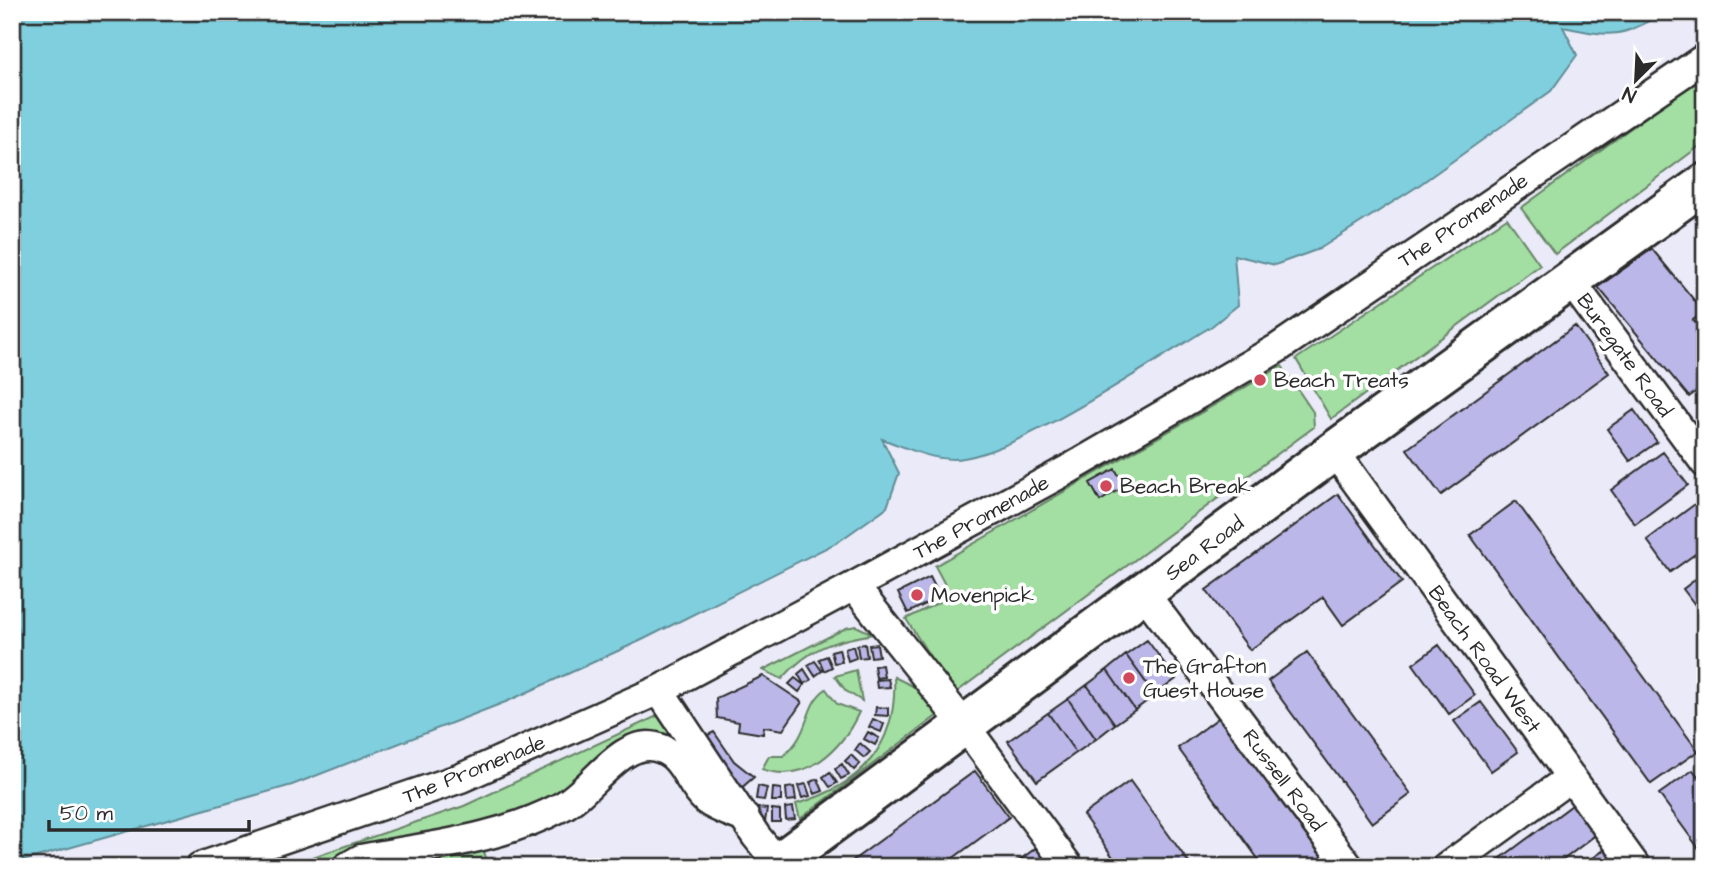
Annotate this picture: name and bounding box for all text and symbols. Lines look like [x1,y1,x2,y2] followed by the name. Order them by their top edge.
[1602,46,1672,116] north arrow
[1619,79,1641,109] text: N
[1393,166,1534,275] street label: The Promenade
[1568,287,1680,424] street label: Buregate Road
[1274,366,1409,395] place label: Beach Treats
[1252,372,1268,388] marker: Beach Treats
[908,468,1054,567] street label: The Promenade
[1120,472,1251,501] place label: Beach Break
[1098,478,1114,494] marker: Beach Break
[1159,509,1250,588] street label: Sea Road
[1421,580,1548,739] street label: Beach Road West
[931,581,1034,611] place label: Movenpick
[909,587,925,603] marker: Movenpick
[1143,652,1266,705] place label: The Grafton Guest House
[1121,670,1137,686] marker: The Grafton Guest House
[1236,723,1332,838] street label: Russell Road
[399,728,550,811] street label: The Promenade
[49,788,248,832] scale bar
[60,799,114,828] text: 50 m

